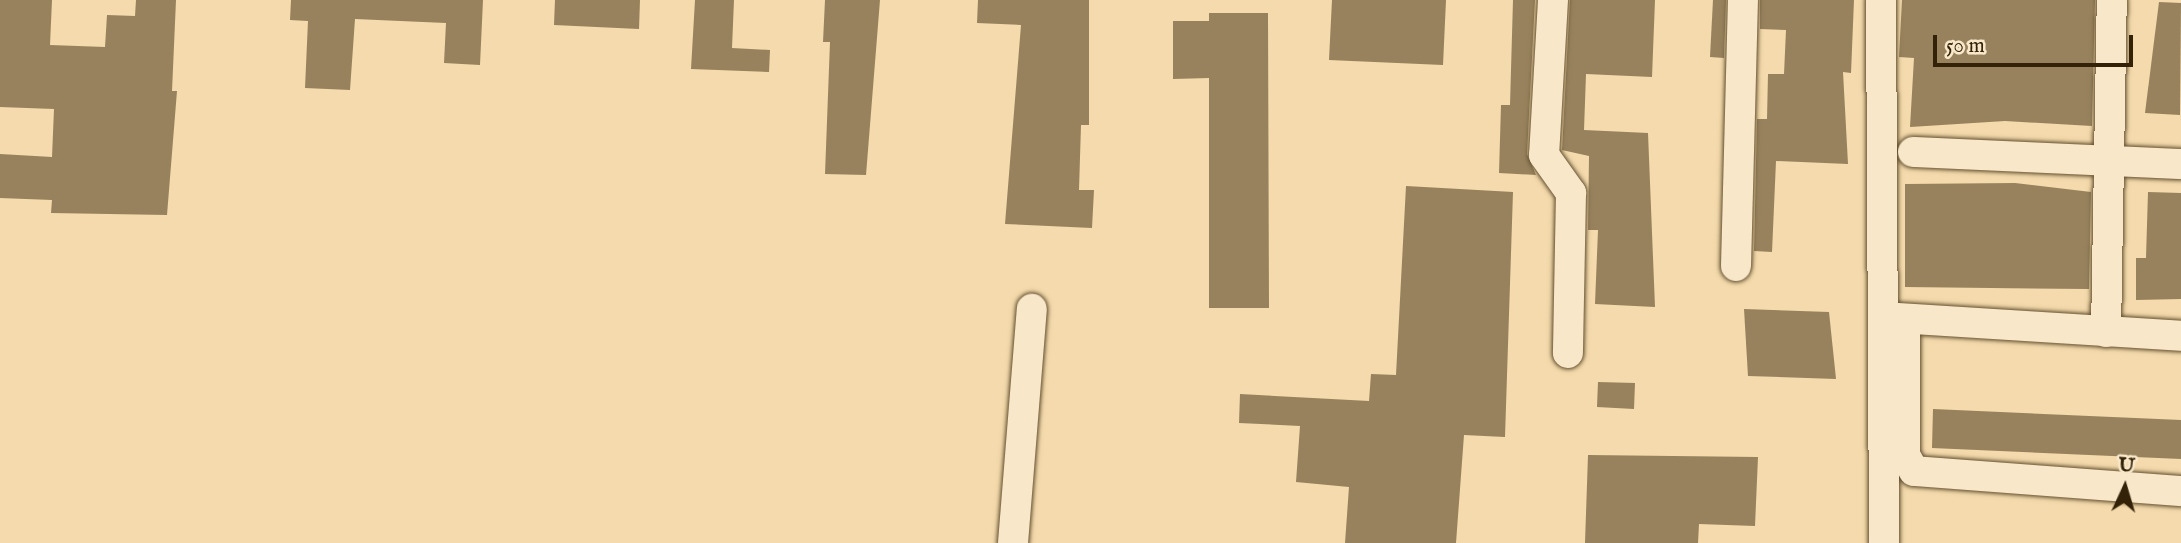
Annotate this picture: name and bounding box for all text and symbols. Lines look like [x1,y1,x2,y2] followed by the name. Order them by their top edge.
[1936,21,2136,65] scale bar
[1946,33,1985,60] text: 50 m
[2090,452,2160,522] north arrow
[2118,454,2135,479] text: U

